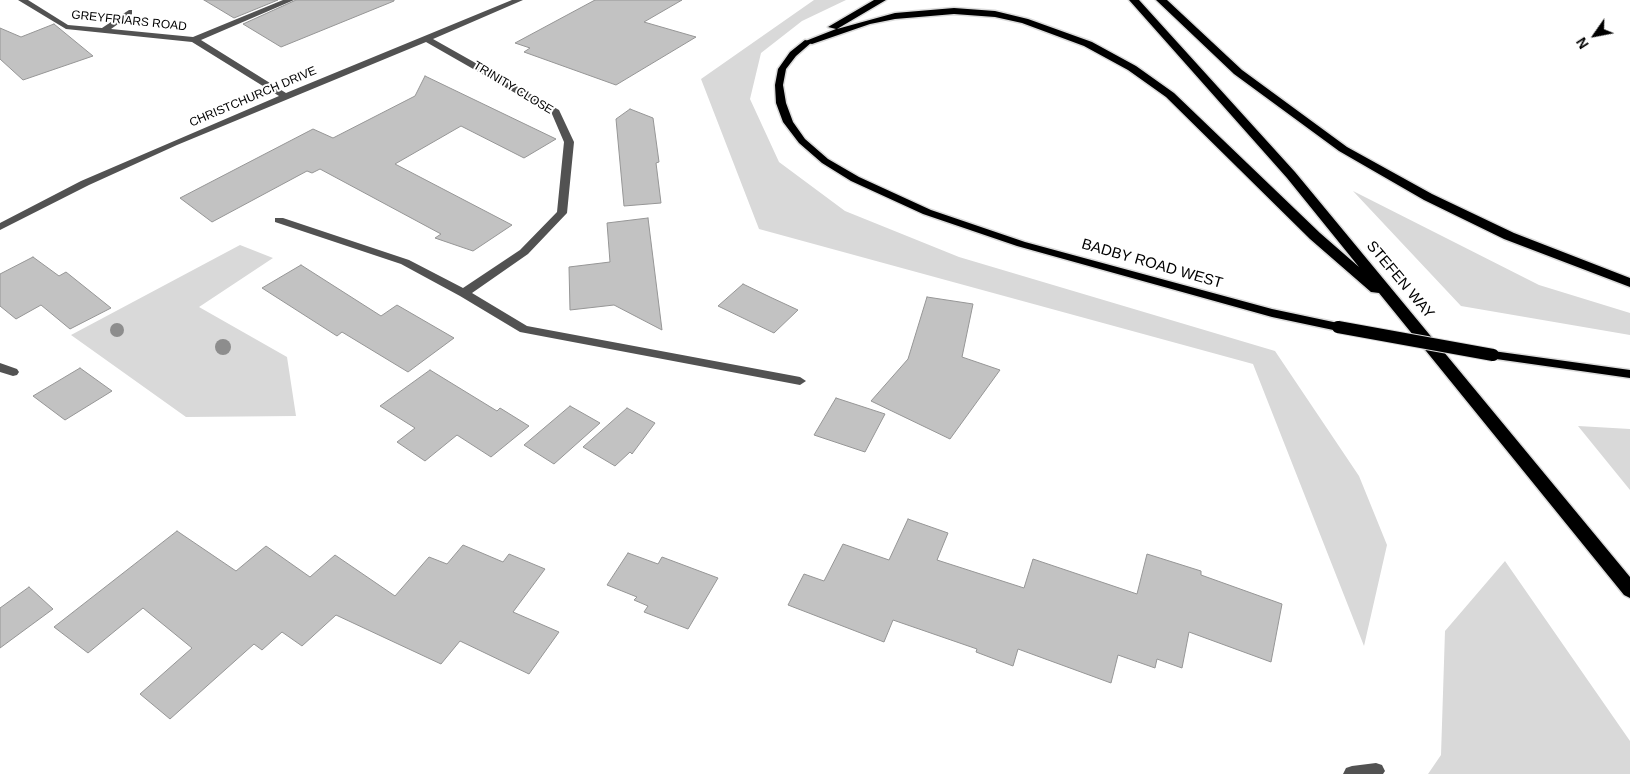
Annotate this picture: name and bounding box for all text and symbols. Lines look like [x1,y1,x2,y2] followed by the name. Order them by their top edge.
[71,8,187,34] street label: GREYFRIARS ROAD
[1570,10,1620,60] north arrow
[1573,35,1592,52] text: N
[470,58,556,118] street label: TRINITY CLOSE
[187,64,319,130] street label: CHRISTCHURCH DRIVE
[1079,235,1225,293] street label: BADBY ROAD WEST
[1362,238,1438,322] street label: STEFEN WAY

